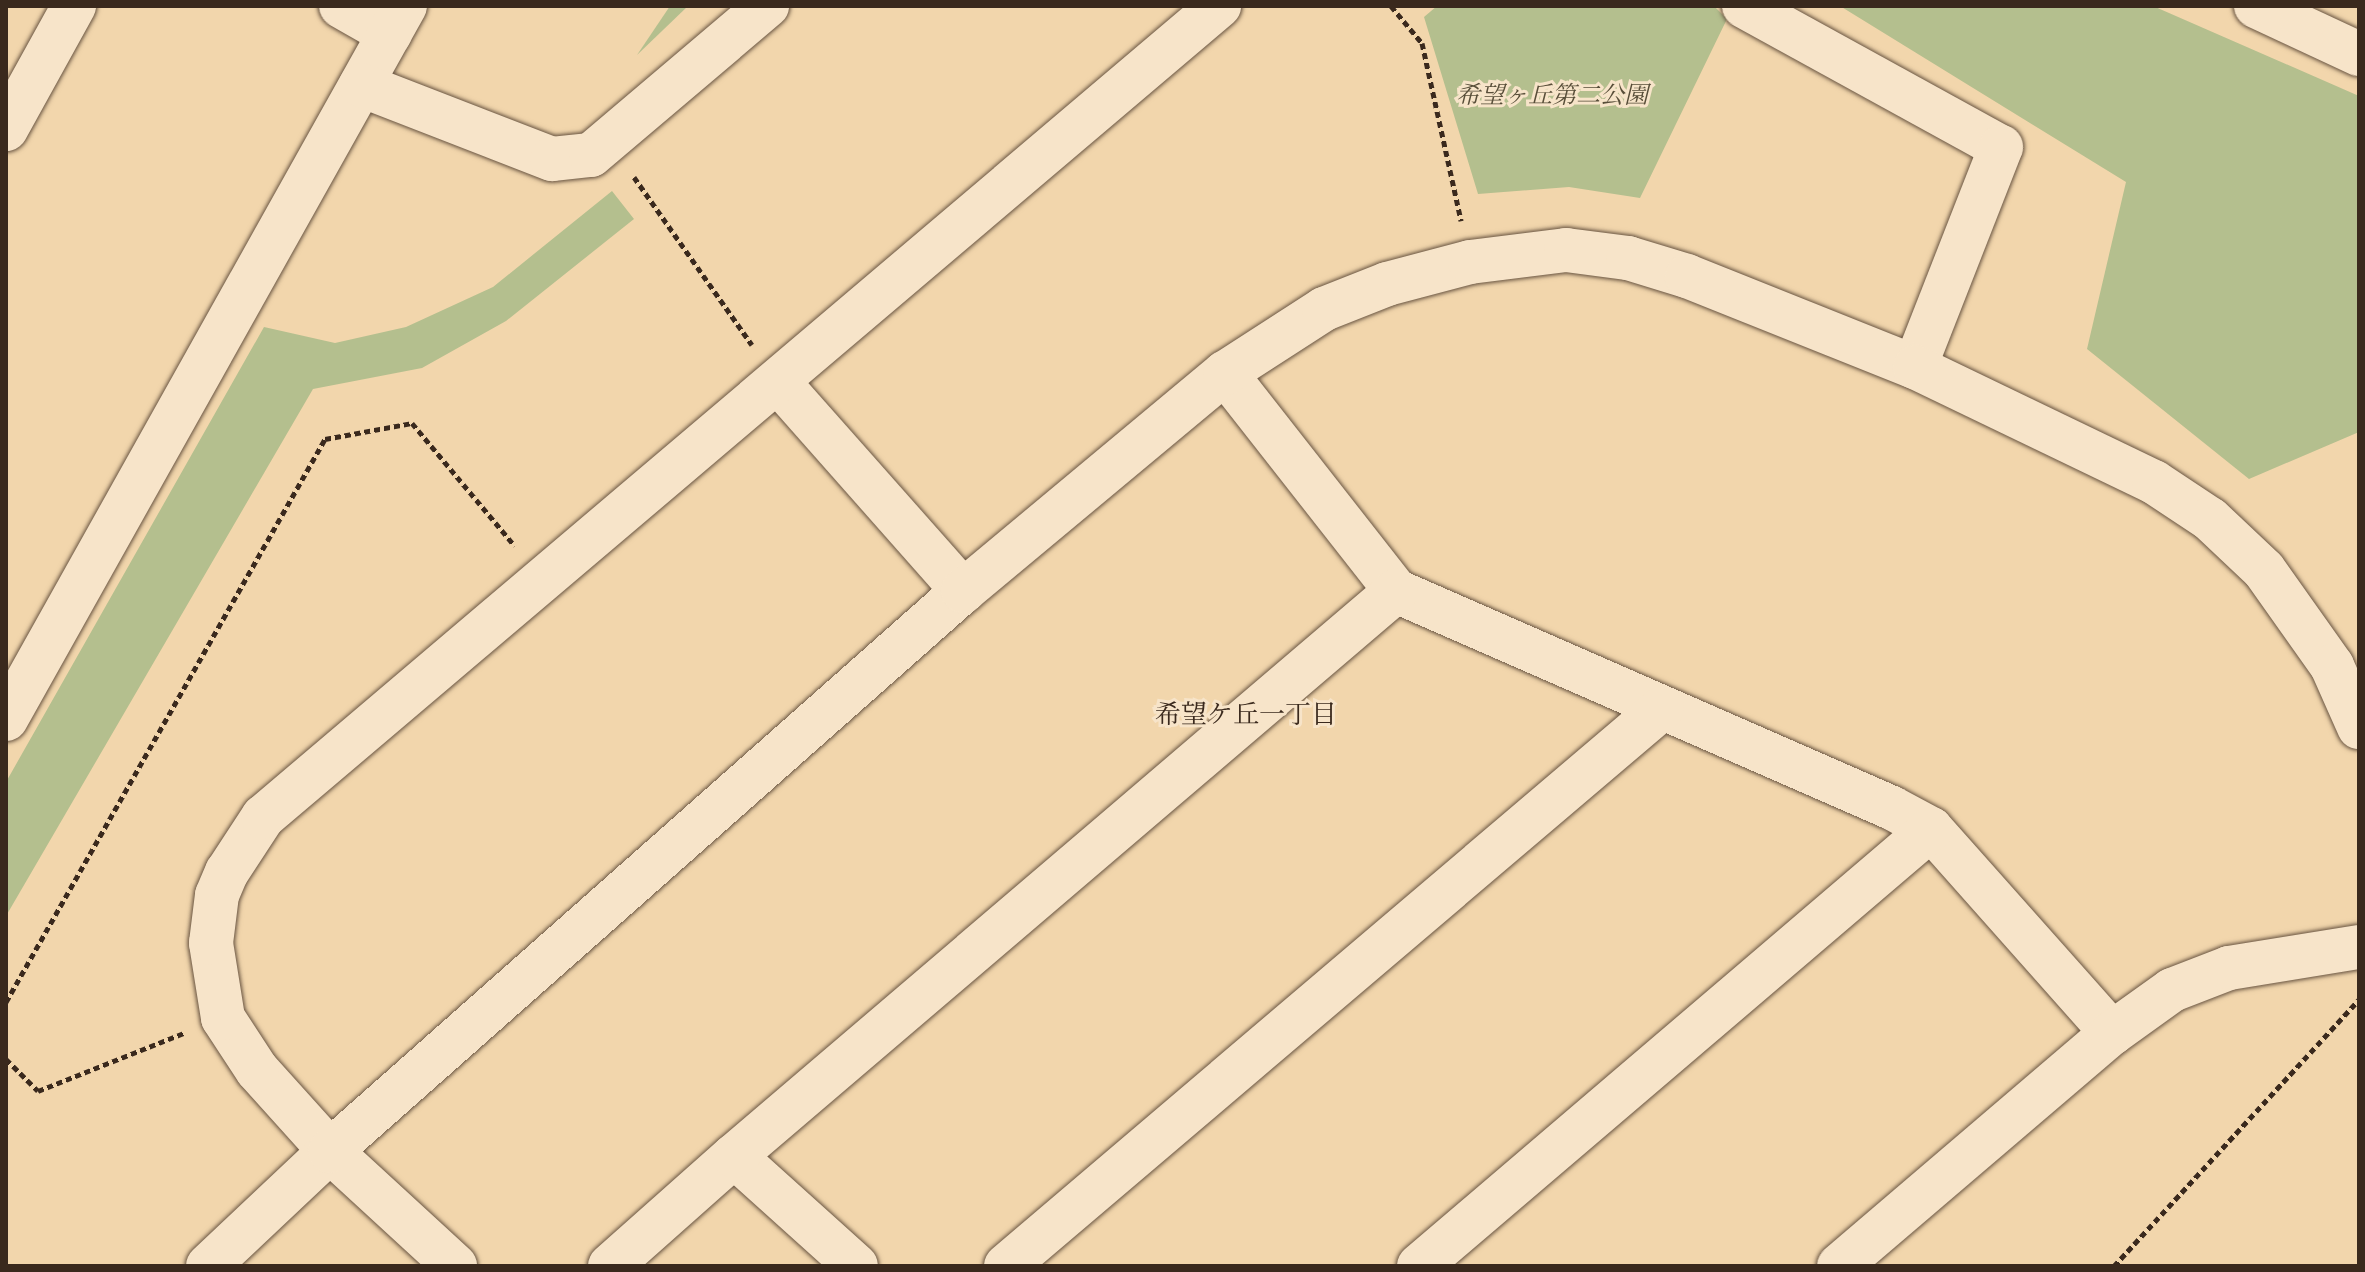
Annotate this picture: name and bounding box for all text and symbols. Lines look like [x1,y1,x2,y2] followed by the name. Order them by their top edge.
[1456,83,1648,111] park label: 希望ヶ丘第二公園
[1155,700,1337,732] district label: 希望ケ丘一丁目

